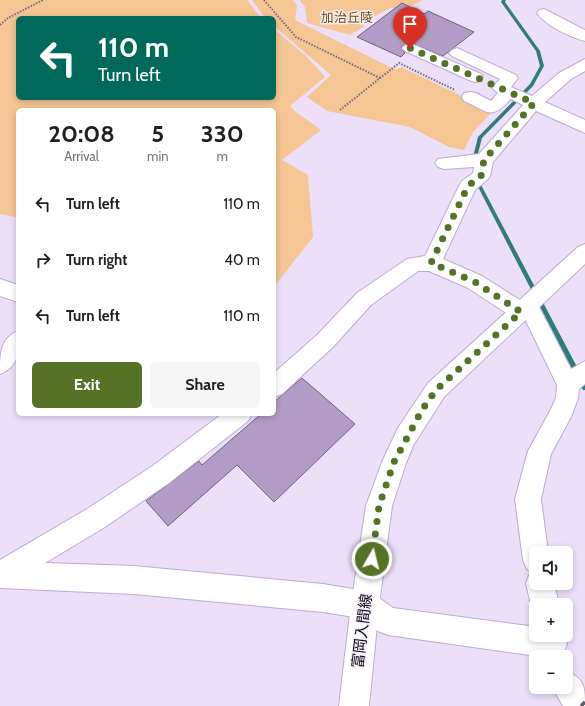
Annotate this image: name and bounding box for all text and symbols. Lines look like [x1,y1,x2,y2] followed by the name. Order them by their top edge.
[393,7.0,427,48] pin
[321,9,373,25] park label: 加治丘陵
[399,13,421,35] icon: arrive
[98,30,169,64] text: 110 m
[32,32,84,84] icon: left
[98,64,161,86] text: Turn left
[48,119,115,148] text: 20:08
[151,119,164,148] text: 5
[201,119,244,148] text: 330
[64,148,99,164] text: Arrival
[147,148,169,164] text: min
[217,148,228,164] text: m
[32,193,54,215] icon: left
[66,195,120,213] text: Turn left
[223,195,260,213] text: 110 m
[32,249,54,271] icon: right
[66,251,127,269] text: Turn right
[224,251,260,269] text: 40 m
[32,305,54,327] icon: left
[66,307,120,325] text: Turn left
[223,307,260,325] text: 110 m
[32,362,142,408] button: Exit
[150,362,260,408] button: Share
[351,538,393,580] position arrow
[529,546,573,694] map controls
[529,546,573,590] button: sound
[348,593,376,669] street label: 富岡入間線
[529,598,573,642] button: +
[529,650,573,694] button: −

